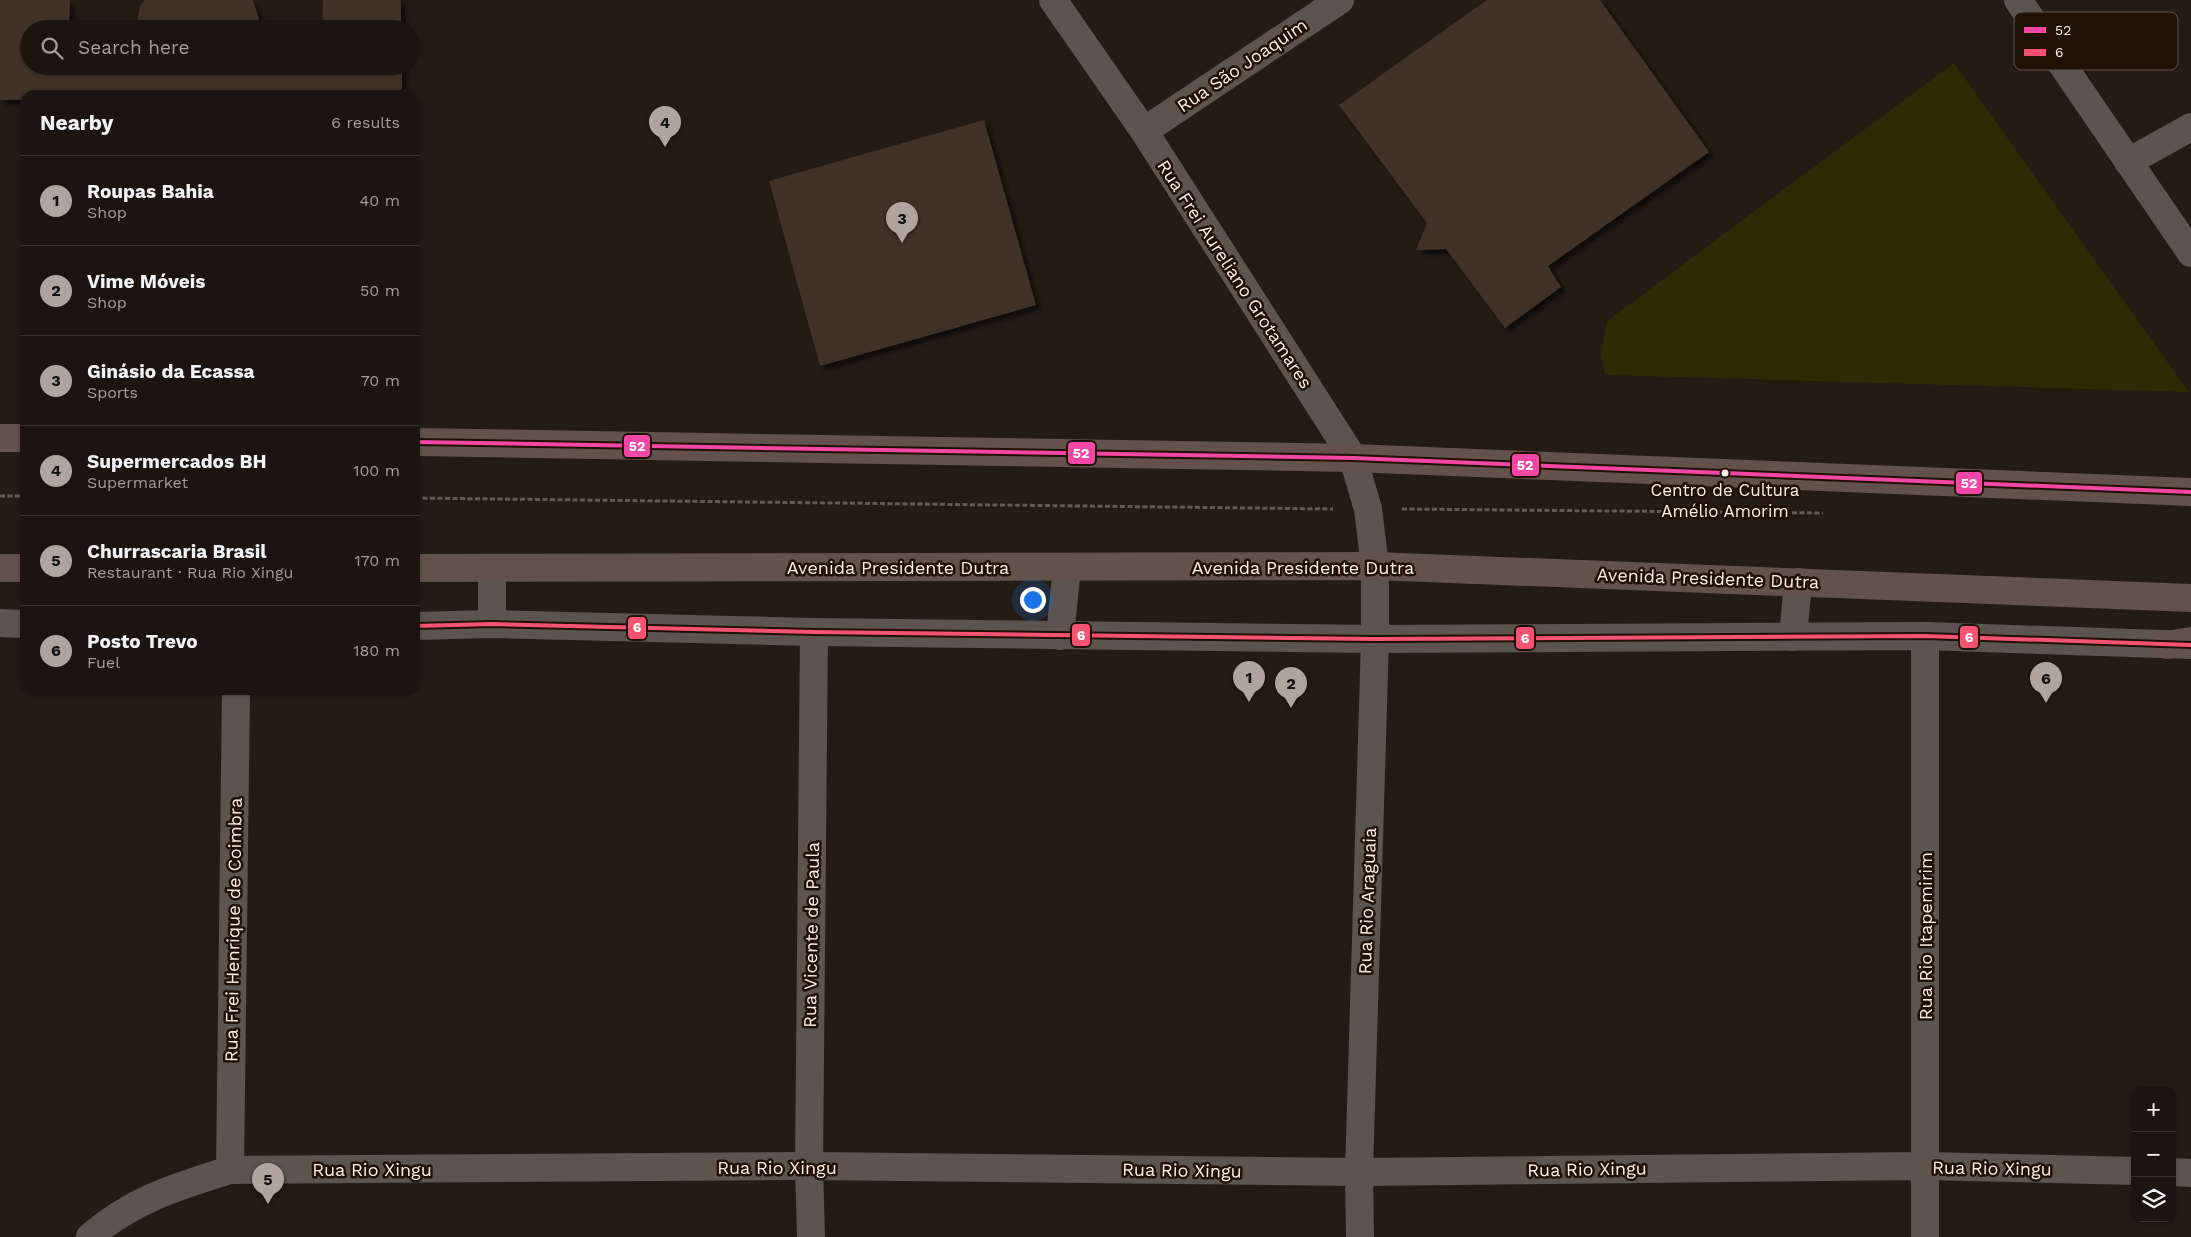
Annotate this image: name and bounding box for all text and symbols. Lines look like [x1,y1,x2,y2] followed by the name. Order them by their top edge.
[2014,12,2178,70] legend
[1173,14,1311,116] street label: Rua São Joaquim
[20,20,420,75] search box
[2055,22,2071,38] text: 52
[38,34,66,62] icon: search
[78,36,189,59] text: Search here
[2055,44,2064,60] text: 6
[649,106,681,147] pin: 4
[40,110,113,135] text: Nearby
[331,113,400,132] text: 6 results
[1153,156,1317,392] street label: Rua Frei Aureliano Grotamares
[87,180,214,203] text: Roupas Bahia
[53,191,59,210] text: 1
[360,191,400,210] text: 40 m
[886,202,918,243] pin: 3
[87,203,127,222] text: Shop
[87,270,205,293] text: Vime Móveis
[51,281,61,300] text: 2
[360,281,400,300] text: 50 m
[87,293,127,312] text: Shop
[87,360,255,383] text: Ginásio da Ecassa
[51,371,61,390] text: 3
[361,371,400,390] text: 70 m
[87,383,138,402] text: Sports
[623,434,651,458] line badge: 52
[629,438,645,454] text: 52
[1067,441,1096,465] line badge: 52
[1073,445,1089,461] text: 52
[87,450,267,473] text: Supermercados BH
[1511,453,1540,477] line badge: 52
[1517,457,1533,473] text: 52
[51,461,61,480] text: 4
[353,461,400,480] text: 100 m
[1720,468,1730,478] marker: Centro de Cultura Amélio Amorim
[1955,471,1983,495] line badge: 52
[87,473,188,492] text: Supermarket
[1961,475,1977,491] text: 52
[1651,480,1800,521] place label: Centro de Cultura Amélio Amorim
[87,540,266,563] text: Churrascaria Brasil
[51,551,61,570] text: 5
[354,551,400,570] text: 170 m
[787,557,1009,578] street label: Avenida Presidente Dutra
[1192,557,1414,578] street label: Avenida Presidente Dutra
[87,563,293,582] text: Restaurant · Rua Rio Xingu
[1596,564,1820,592] street label: Avenida Presidente Dutra
[1020,587,1046,613] your location
[627,616,647,640] line badge: 6
[633,619,642,635] text: 6
[1071,623,1091,647] line badge: 6
[1959,625,1979,649] line badge: 6
[1515,626,1535,650] line badge: 6
[1077,627,1086,643] text: 6
[1965,629,1974,645] text: 6
[87,630,198,653] text: Posto Trevo
[1521,630,1530,646] text: 6
[51,641,61,660] text: 6
[353,641,400,660] text: 180 m
[87,653,120,672] text: Fuel
[1233,661,1265,702] pin: 1
[2030,662,2062,703] pin: 6
[1275,667,1307,708] pin: 2
[220,798,246,1062] street label: Rua Frei Henrique de Coimbra
[1354,827,1380,975] street label: Rua Rio Araguaia
[799,842,823,1028] street label: Rua Vicente de Paula
[1915,852,1936,1020] street label: Rua Rio Itapemirim
[2131,1087,2176,1222] map controls
[2131,1087,2176,1132] button: +
[2131,1132,2176,1177] button: −
[1932,1156,2052,1180] street label: Rua Rio Xingu
[717,1157,837,1178] street label: Rua Rio Xingu
[1527,1157,1647,1181] street label: Rua Rio Xingu
[1122,1158,1242,1182] street label: Rua Rio Xingu
[312,1159,432,1180] street label: Rua Rio Xingu
[252,1163,284,1204] pin: 5
[2131,1177,2176,1222] button: layers

